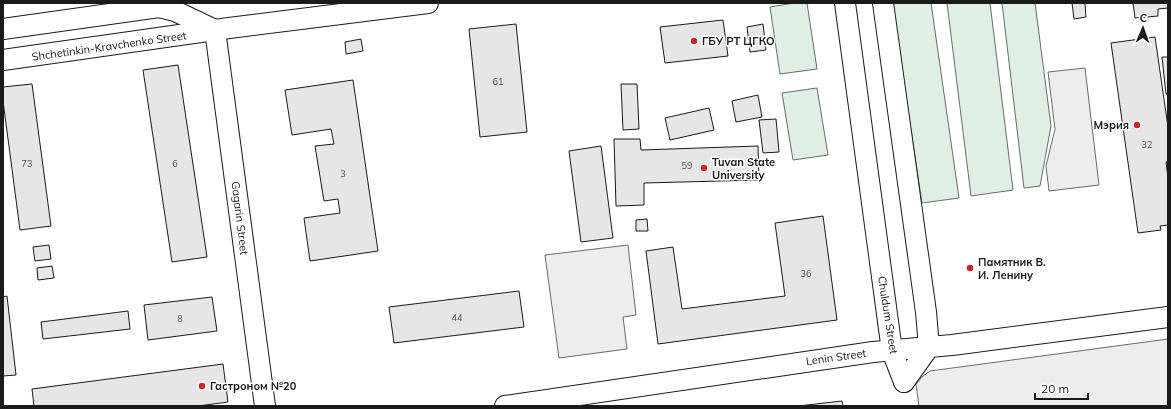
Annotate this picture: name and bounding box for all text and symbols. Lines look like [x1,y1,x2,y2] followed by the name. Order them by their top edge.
[1123,8,1163,48] north arrow
[1139,11,1148,25] text: С
[31,28,187,64] street label: Shchetinkin-Kravchenko Street
[702,34,775,48] place label: ГБУ РТ ЦГКО
[689,36,699,46] marker: ГБУ РТ ЦГКО
[493,76,503,87] house number: 61
[1093,118,1129,132] place label: Мэрия
[1132,120,1142,130] marker: Мэрия
[1142,139,1152,150] house number: 32
[712,155,775,182] place label: Tuvan State University
[22,158,32,169] house number: 73
[172,158,178,169] house number: 6
[682,160,692,171] house number: 59
[699,163,709,173] marker: Tuvan State University
[340,168,346,179] house number: 3
[229,180,251,256] street label: Gagarin Street
[978,255,1046,282] place label: Памятник В. И. Ленину
[965,263,975,273] marker: Памятник В. И. Ленину
[801,268,811,279] house number: 36
[875,275,901,355] street label: Chuldum Street
[452,312,463,323] house number: 44
[177,313,183,324] house number: 8
[805,346,867,368] street label: Lenin Street
[1035,375,1088,401] scale bar
[210,379,297,393] place label: Гастроном №20
[197,381,207,391] marker: Гастроном №20
[1041,381,1069,396] text: 20 m

